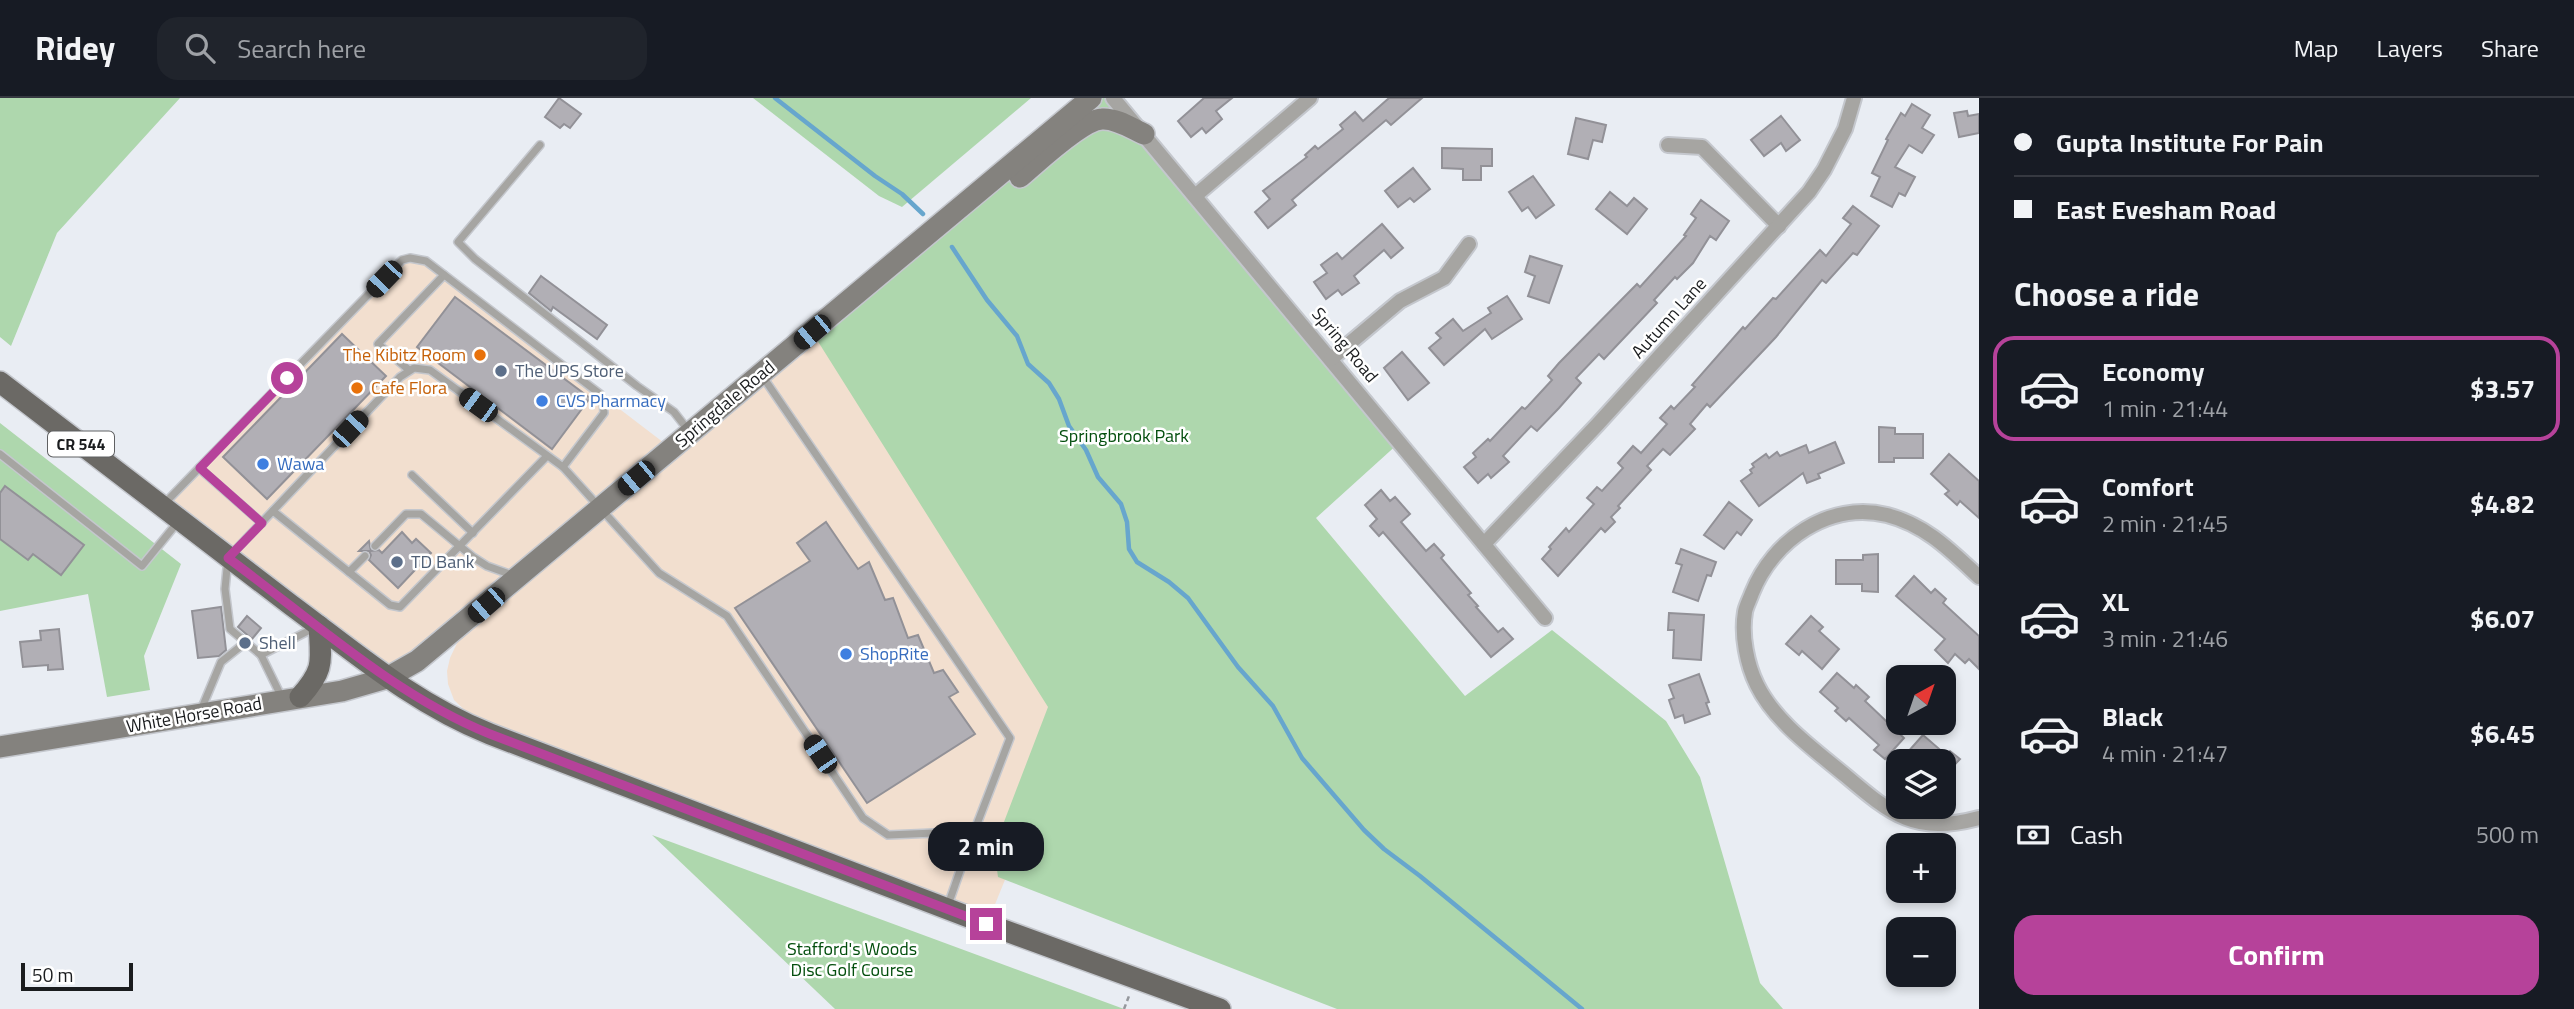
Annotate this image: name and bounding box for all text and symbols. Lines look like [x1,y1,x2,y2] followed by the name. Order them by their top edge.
[157,17,647,80] search box
[35,23,115,73] text: Ridey
[181,29,219,67] icon: search
[237,29,366,68] text: Search here
[2294,30,2339,66] text: Map
[2377,30,2443,66] text: Layers
[2481,30,2539,66] text: Share
[2056,123,2324,162] text: Gupta Institute For Pain
[2056,190,2276,229] text: East Evesham Road
[362,257,407,301] car
[2014,270,2199,318] text: Choose a ride
[1625,271,1713,364] street label: Autumn Lane
[1306,301,1385,388] street label: Spring Road
[790,310,835,354] car
[343,341,466,368] place label: The Kibitz Room
[472,347,488,363] marker: The Kibitz Room
[2102,352,2204,391] text: Economy
[669,354,780,454] street label: Springdale Road
[515,357,624,384] place label: The UPS Store
[2018,357,2081,420] icon: car
[271,362,303,394] route start
[493,363,509,379] marker: The UPS Store
[2470,369,2535,408] text: $3.57
[371,374,447,401] place label: Cafe Flora
[349,380,365,396] marker: Cafe Flora
[455,384,502,426] car
[556,387,666,414] place label: CVS Pharmacy
[2102,391,2228,426] text: 1 min · 21:44
[534,393,550,409] marker: CVS Pharmacy
[328,406,373,452] car
[1059,422,1189,449] park label: Springbrook Park
[48,432,114,456] road number: CR 544
[277,450,324,477] place label: Wawa
[255,456,271,472] marker: Wawa
[614,456,659,500] car
[2102,467,2194,506] text: Comfort
[2018,472,2081,535] icon: car
[2470,484,2535,523] text: $4.82
[2102,506,2228,541] text: 2 min · 21:45
[411,548,475,575] place label: TD Bank
[389,554,405,570] marker: TD Bank
[2102,582,2129,621] text: XL
[464,583,509,627] car
[2018,587,2081,650] icon: car
[2470,599,2535,638] text: $6.07
[2102,621,2228,656] text: 3 min · 21:46
[259,629,296,656] place label: Shell
[237,635,253,651] marker: Shell
[860,640,929,667] place label: ShopRite
[838,646,854,662] marker: ShopRite
[1886,665,1956,735] north arrow
[1886,665,1956,987] map controls
[124,689,264,740] street label: White Horse Road
[2102,697,2163,736] text: Black
[2018,702,2081,765] icon: car
[2470,714,2535,753] text: $6.45
[800,731,841,777] car
[2102,736,2228,771] text: 4 min · 21:47
[1886,749,1956,819] button: layers
[2070,815,2123,854] text: Cash
[2014,816,2052,854] icon: cash
[2476,817,2539,852] text: 500 m
[928,822,1044,872] callout: 2 min
[958,829,1014,864] text: 2 min
[1886,833,1956,903] button: +
[970,908,1002,940] route end
[2014,915,2539,995] button: Confirm
[1886,917,1956,987] button: −
[787,935,917,983] park label: Stafford's Woods Disc Golf Course
[21,960,133,992] scale bar
[32,960,73,989] text: 50 m

